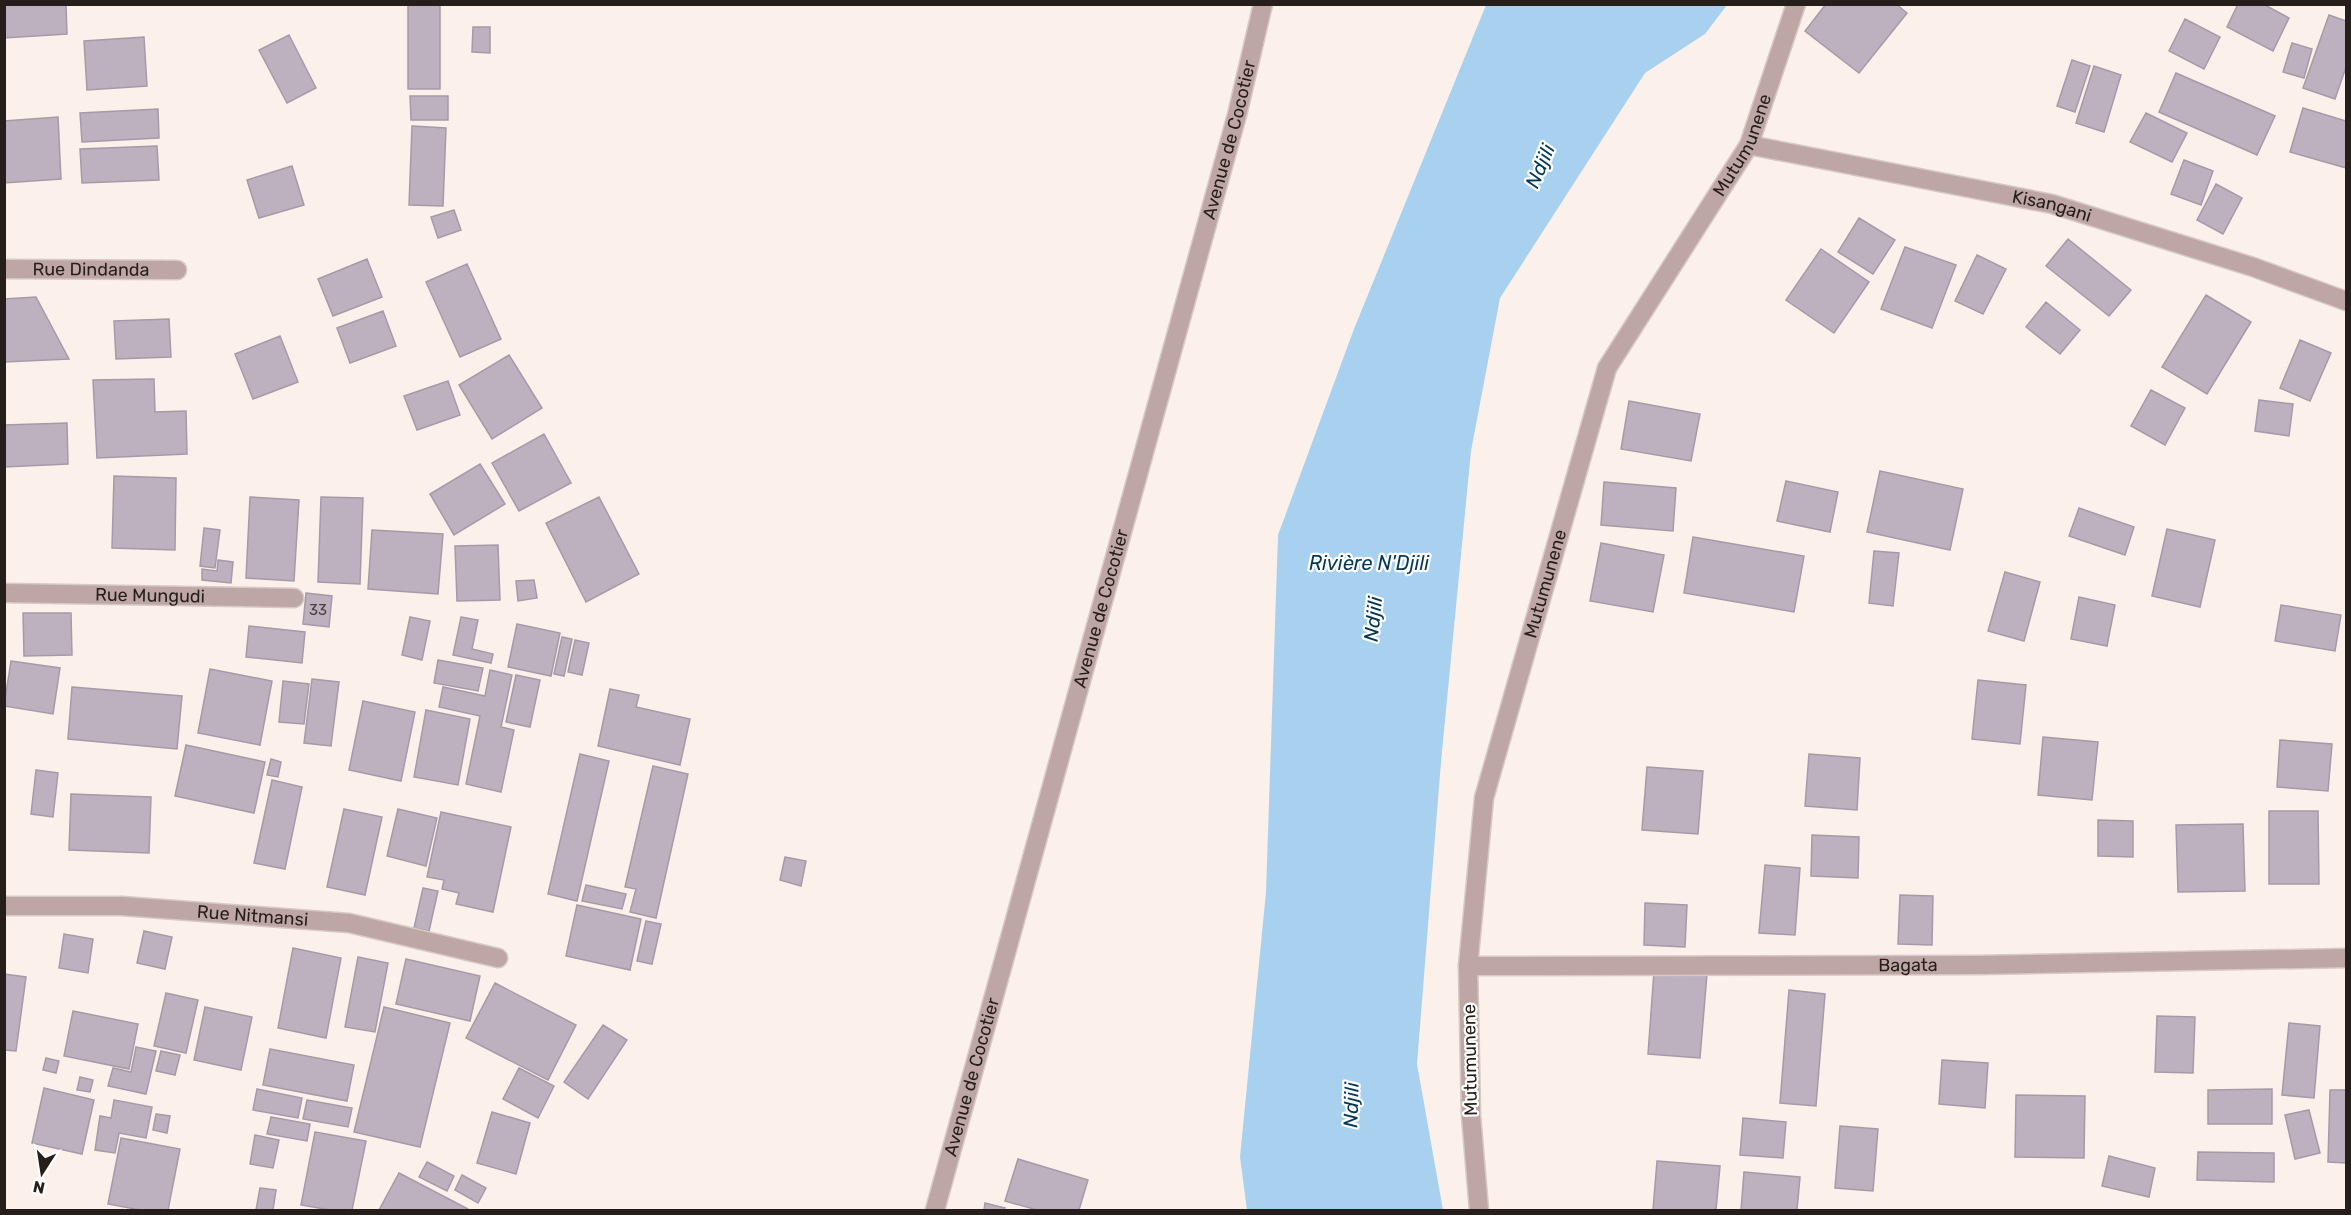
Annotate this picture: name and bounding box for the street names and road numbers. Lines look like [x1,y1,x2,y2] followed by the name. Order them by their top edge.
[1198,58,1261,222] street label: Avenue de Cocotier
[1708,91,1776,200] street label: Mutumunene
[2010,186,2094,227] street label: Kisangani
[32,258,150,281] street label: Rue Dindanda
[1069,527,1133,690] street label: Avenue de Cocotier
[1519,527,1571,641] street label: Mutumunene
[95,584,205,607] street label: Rue Mungudi
[196,901,309,931] street label: Rue Nitmansi
[1878,954,1938,976] street label: Bagata
[939,995,1004,1159] street label: Avenue de Cocotier
[1458,1004,1482,1116] street label: Mutumunene

